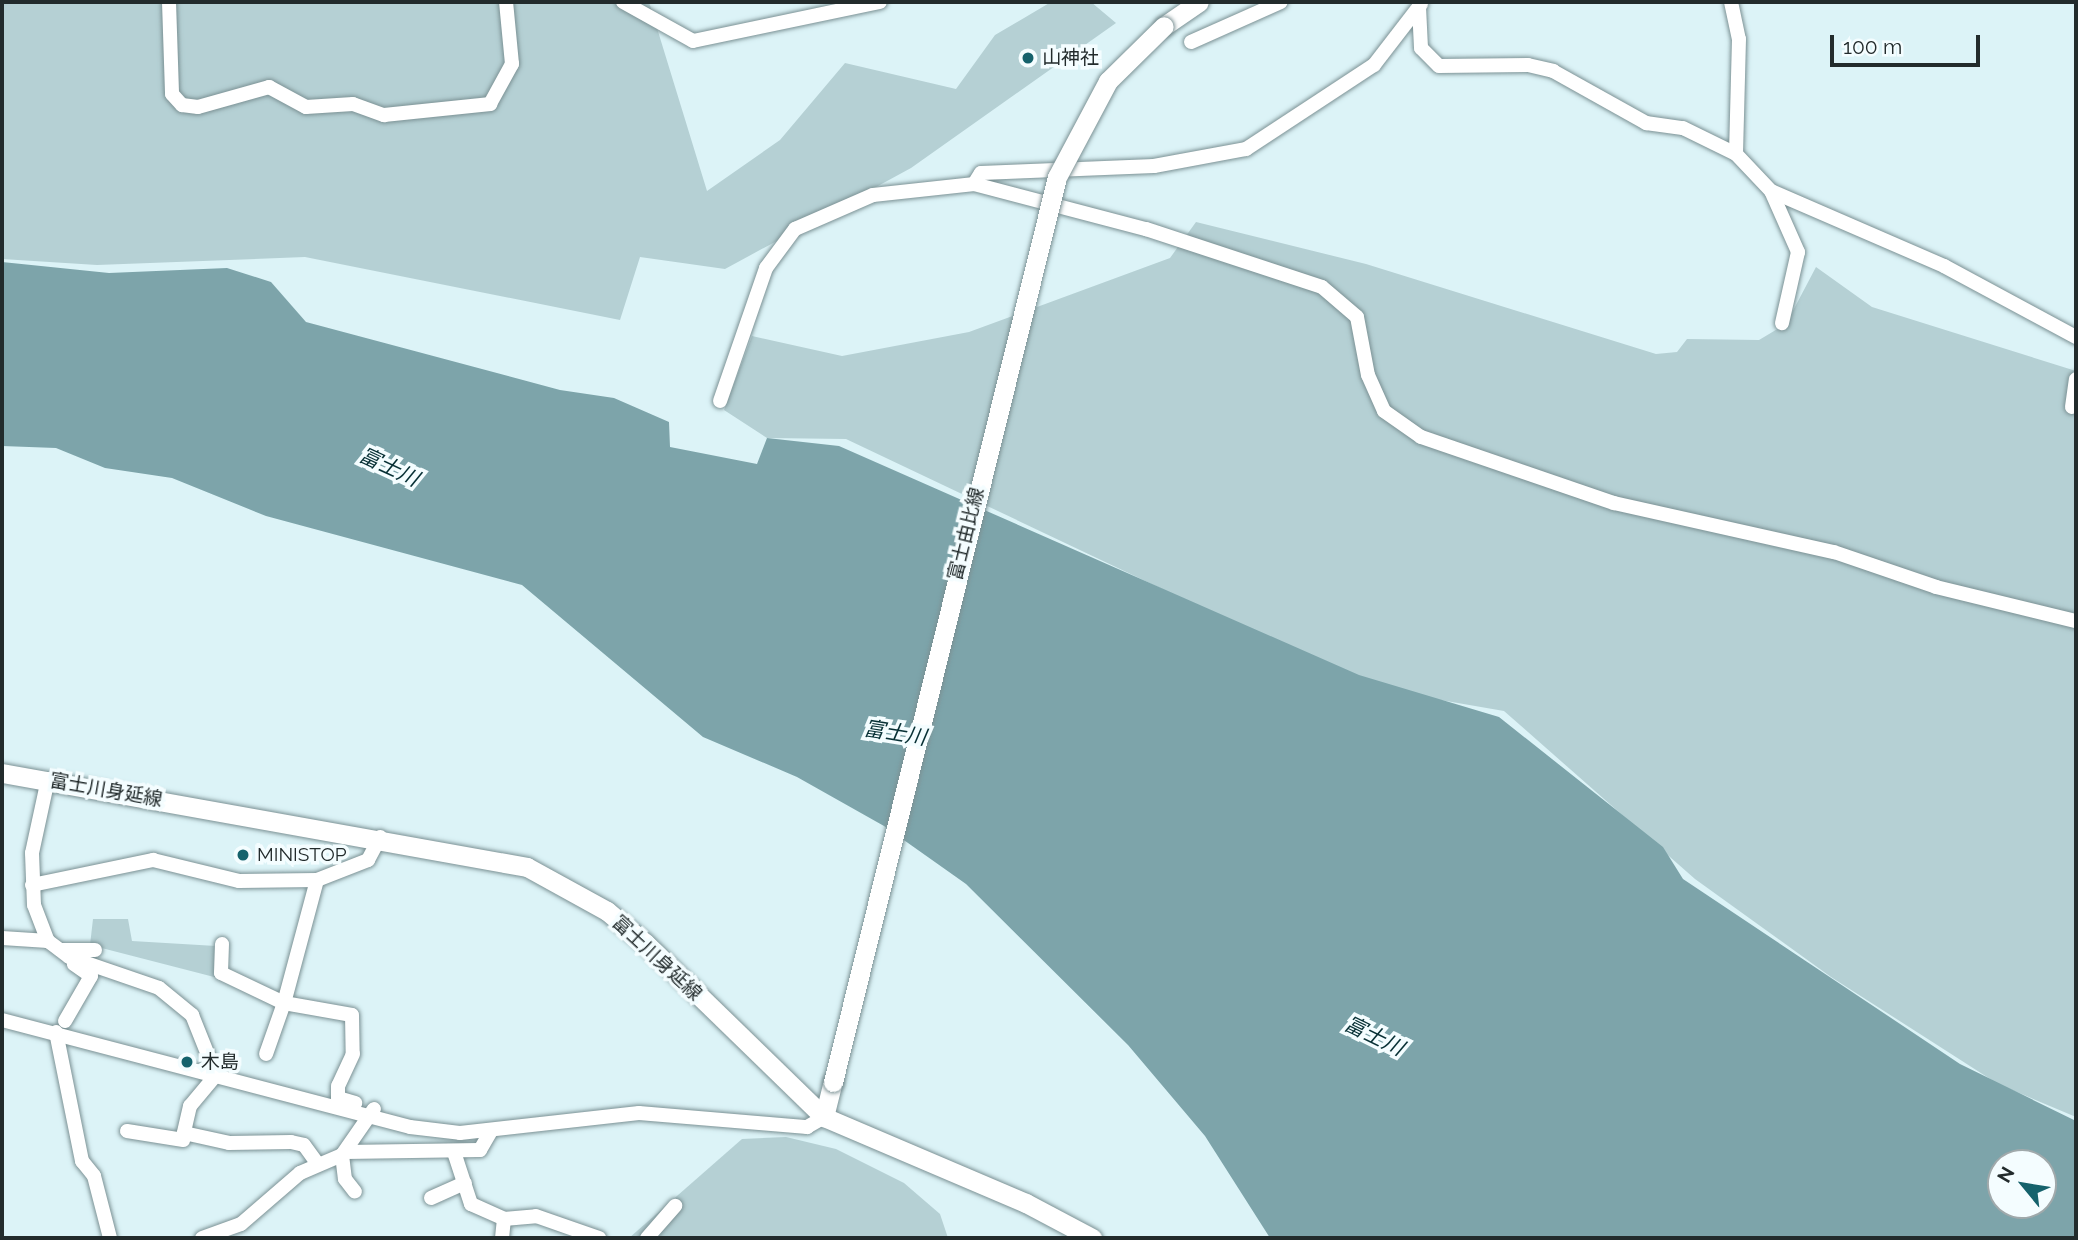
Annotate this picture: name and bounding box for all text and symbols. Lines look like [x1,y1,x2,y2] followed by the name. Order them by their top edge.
[1833,21,1983,65] scale bar
[1843,34,1902,59] text: 100 m
[1042,47,1099,69] place label: 山神社
[1020,50,1036,66] marker: 山神社
[355,442,423,492] water label: 富士川
[943,485,989,583] street label: 富士由比線
[862,716,928,750] water label: 富士川
[48,769,164,811] street label: 富士川身延線
[257,844,346,866] place label: MINISTOP
[235,847,251,863] marker: MINISTOP
[608,911,706,1005] street label: 富士川身延線
[1340,1011,1408,1061] water label: 富士川
[201,1051,239,1073] place label: 木島
[179,1054,195,1070] marker: 木島
[1987,1149,2057,1219] north arrow
[1992,1163,2019,1186] text: N

